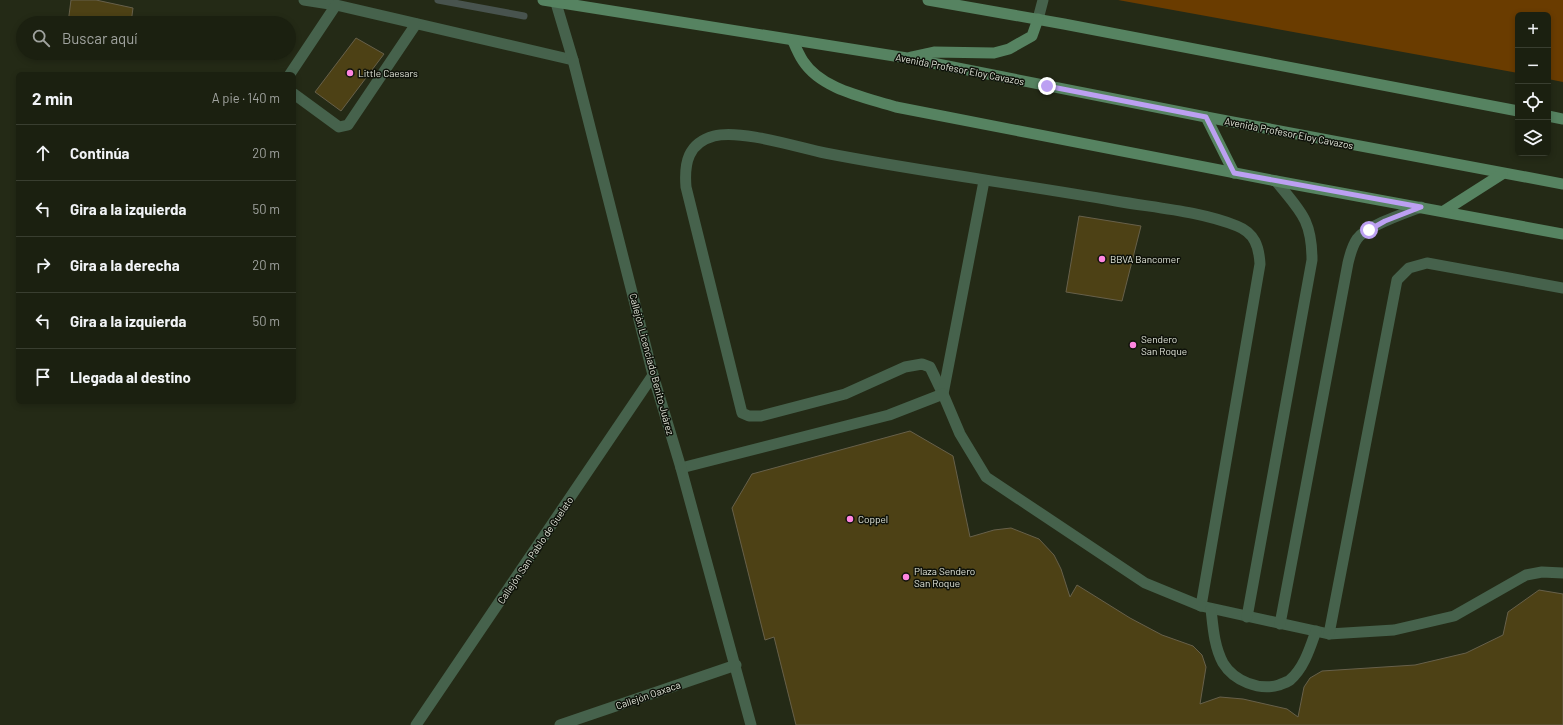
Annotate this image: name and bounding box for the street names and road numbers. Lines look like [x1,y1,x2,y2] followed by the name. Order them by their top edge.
[895,51,1026,87] street label: Avenida Profesor Eloy Cavazos
[1224,115,1355,151] street label: Avenida Profesor Eloy Cavazos
[627,292,677,437] street label: Callejón Licenciado Benito Juárez
[495,494,575,606] street label: Callejón San Pablo de Guelato
[614,678,682,712] street label: Callejón Oaxaca

